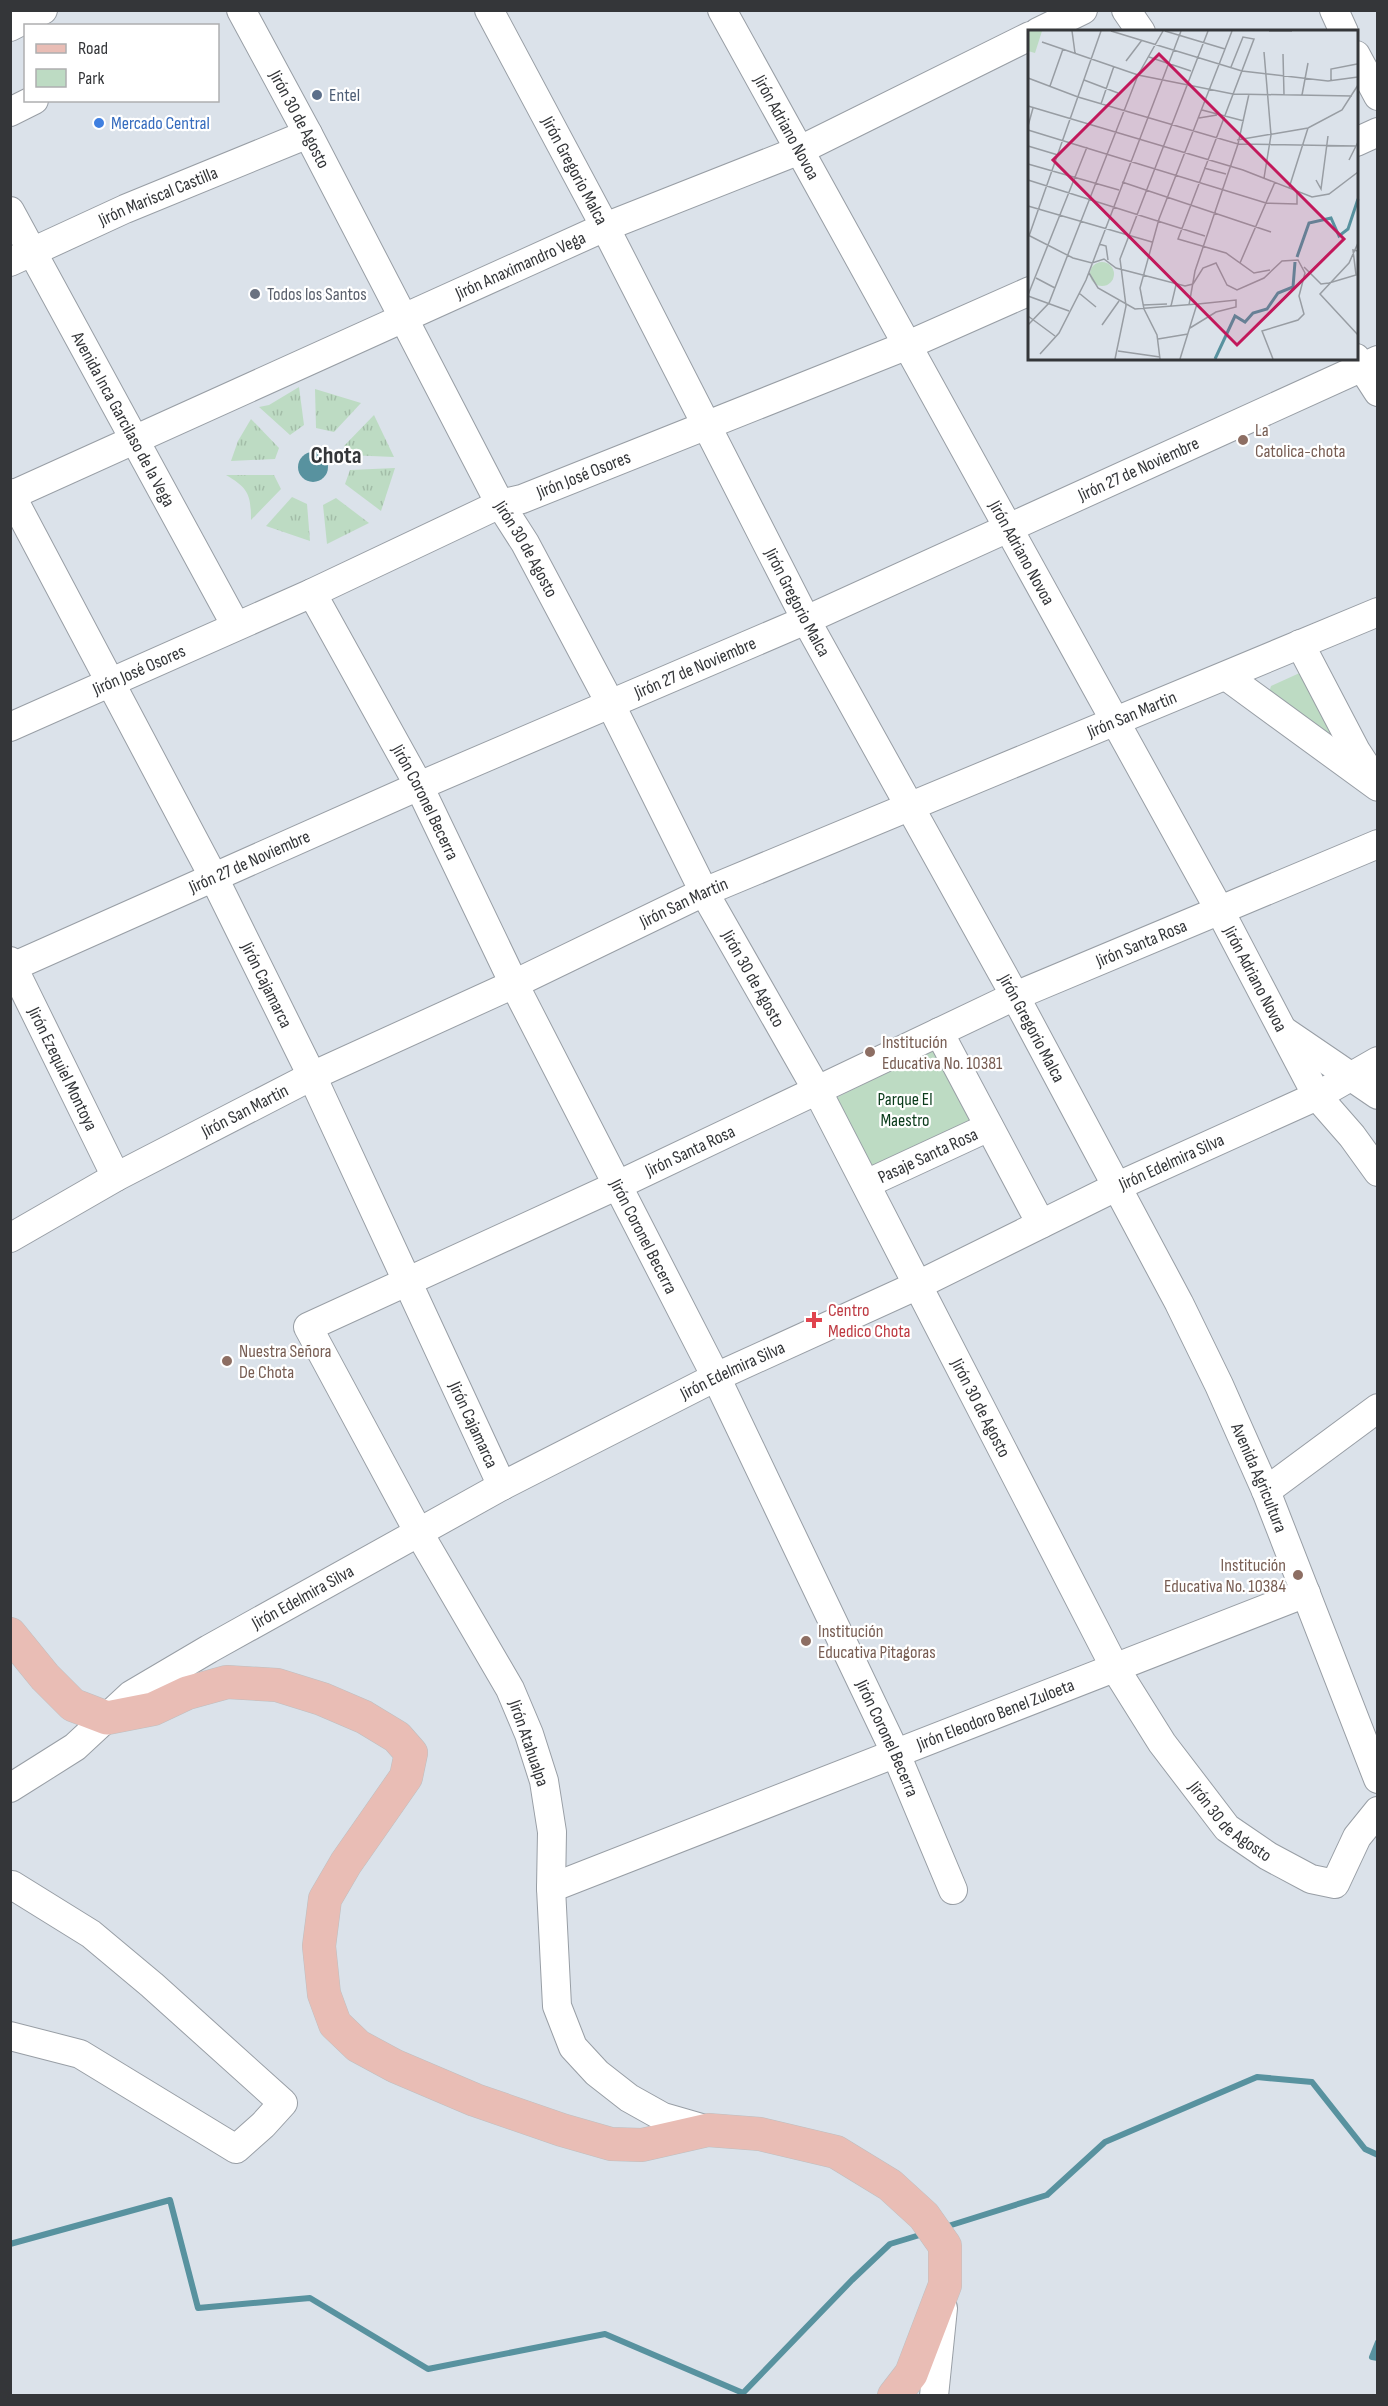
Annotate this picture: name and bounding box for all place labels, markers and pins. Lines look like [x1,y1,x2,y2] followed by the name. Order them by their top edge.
[329,85,360,106] place label: Entel
[310,88,324,102] marker: Entel
[111,113,210,134] place label: Mercado Central
[92,116,106,130] marker: Mercado Central
[267,284,367,305] place label: Todos los Santos
[248,287,262,301] marker: Todos los Santos
[1255,420,1346,462] place label: La Catolica-chota
[1236,433,1250,447] marker: La Catolica-chota
[882,1032,1003,1074] place label: Institución Educativa No. 10381
[863,1045,877,1059] marker: Institución Educativa No. 10381
[828,1300,911,1342] place label: Centro Medico Chota
[805,1311,823,1329] marker: Centro Medico Chota
[239,1341,332,1383] place label: Nuestra Señora De Chota
[220,1354,234,1368] marker: Nuestra Señora De Chota
[1164,1555,1286,1597] place label: Institución Educativa No. 10384
[1291,1568,1305,1582] marker: Institución Educativa No. 10384
[818,1621,936,1663] place label: Institución Educativa Pitagoras
[799,1634,813,1648] marker: Institución Educativa Pitagoras

